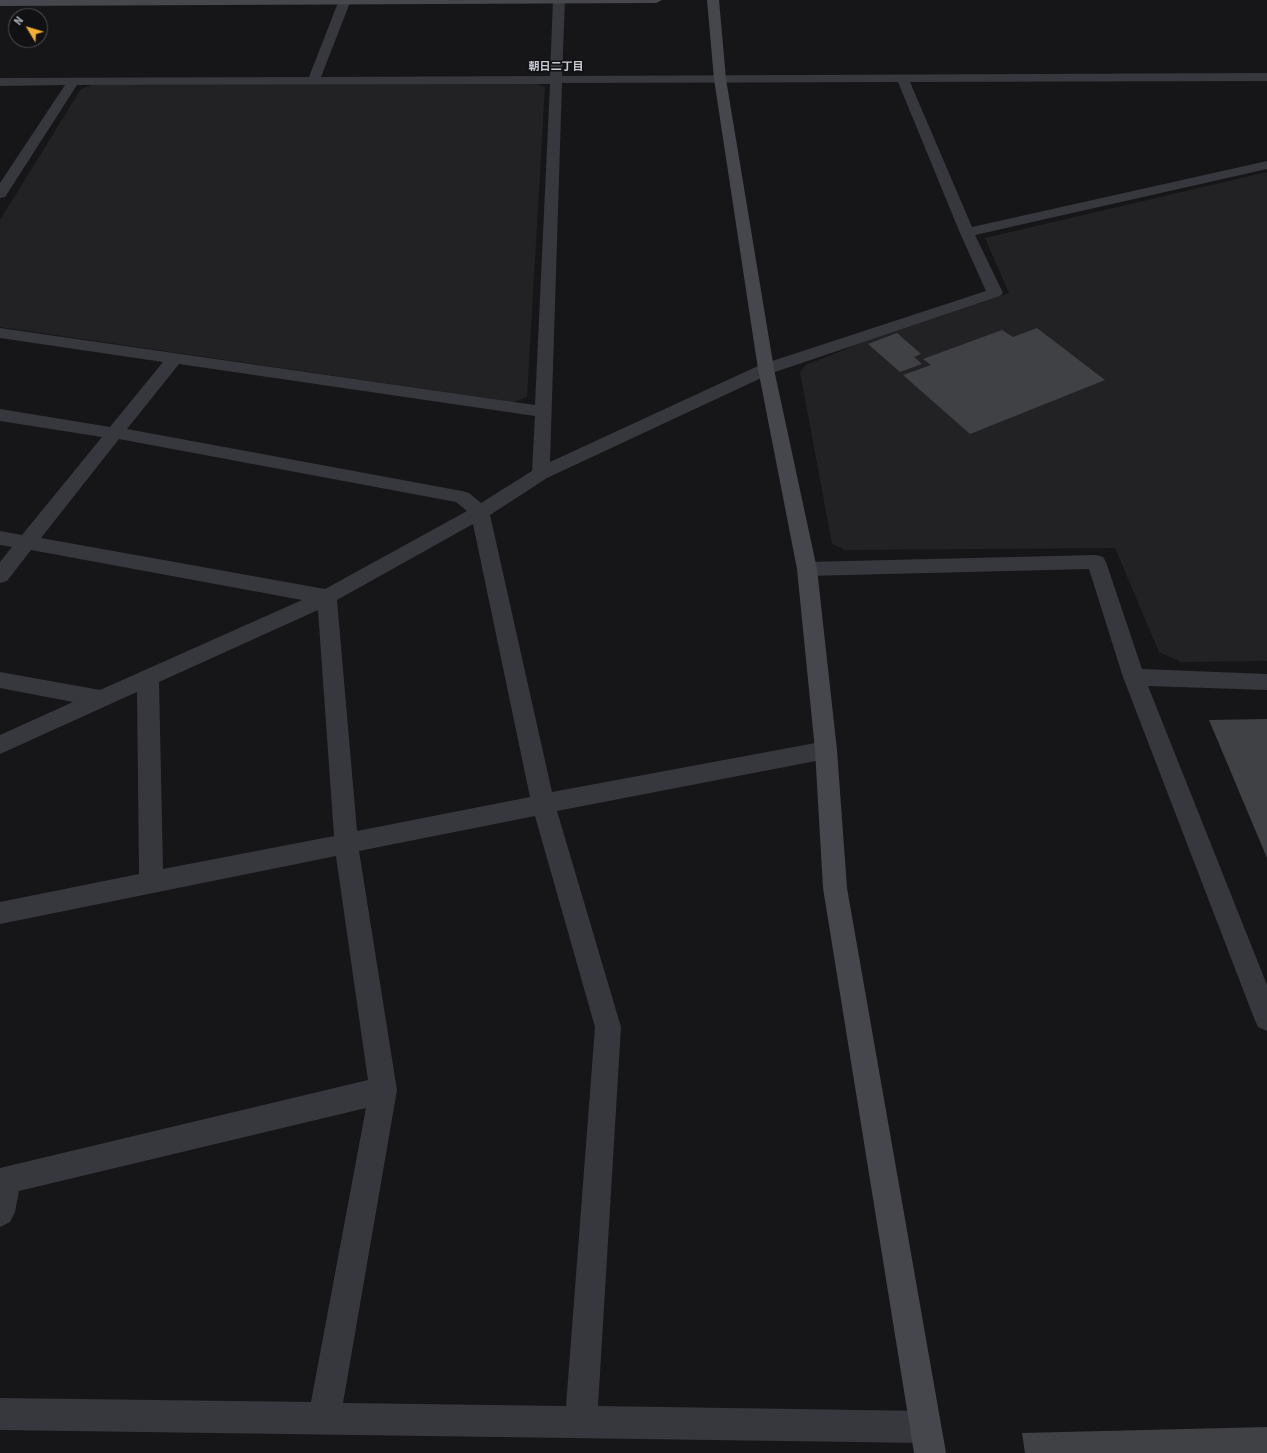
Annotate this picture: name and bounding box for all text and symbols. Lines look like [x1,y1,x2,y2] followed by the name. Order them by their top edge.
[8,8,48,48] north arrow
[11,13,27,28] text: N
[529,61,583,75] district label: 朝日二丁目

